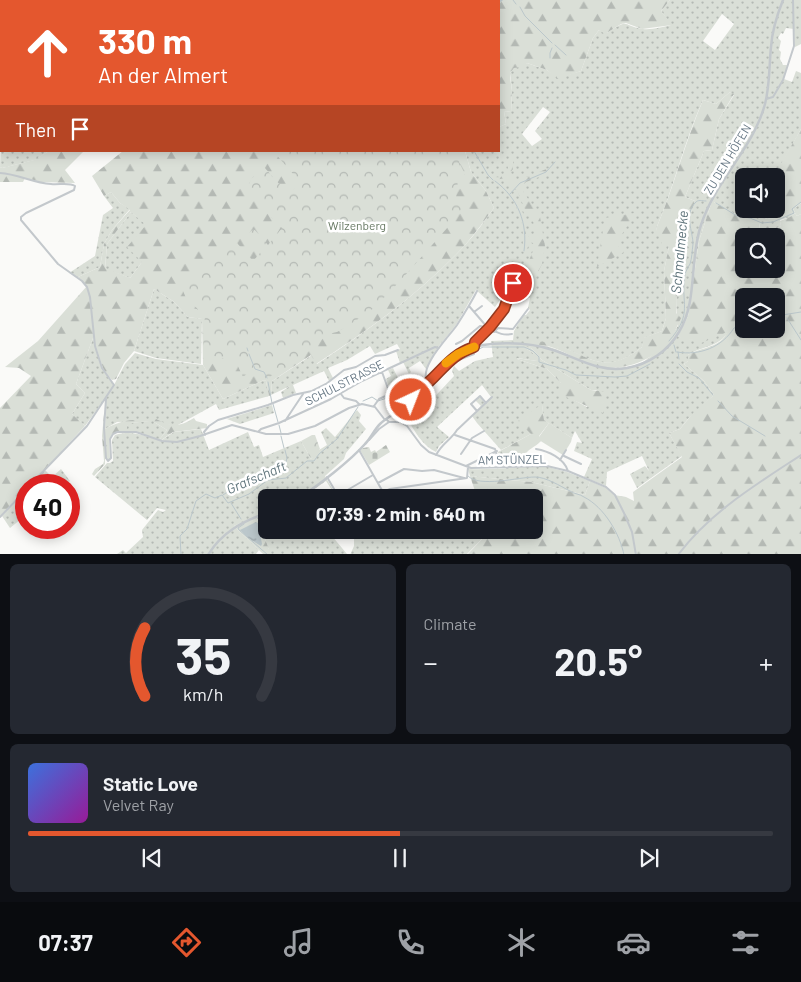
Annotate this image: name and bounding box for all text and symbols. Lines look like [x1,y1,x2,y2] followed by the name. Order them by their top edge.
[98,19,192,61] text: 330 m
[15,20,80,85] icon: ahead
[98,61,228,87] text: An der Almert
[66,115,94,143] icon: arrive
[15,118,56,141] text: Then
[701,121,753,197] street label: ZU DEN HÖFEN
[735,168,785,338] map controls
[735,168,785,218] button: sound
[667,210,691,294] water label: Schmalmecke
[328,218,386,232] park label: Wilzenberg
[735,228,785,278] button: search
[492,262,534,304] pin
[499,269,527,297] icon: arrive
[735,288,785,338] button: layers
[302,356,386,408] street label: SCHULSTRASSE
[384,373,436,425] position arrow
[478,451,546,467] street label: AM STÜNZEL
[224,457,288,497] water label: Grafschaft
[15,474,80,539] speed limit sign: 40
[316,502,485,525] text: 07:39 · 2 min · 640 m
[424,614,476,633] text: Climate
[175,623,231,685] text: 35
[554,638,642,684] text: 20.5°
[424,645,438,679] text: −
[759,645,773,679] text: +
[183,683,223,705] text: km/h
[103,772,198,795] text: Static Love
[103,795,174,814] text: Velvet Ray
[138,844,166,872] icon: previous
[386,844,414,872] icon: pause
[635,844,663,872] icon: next
[169,925,204,960] icon: directions
[281,925,316,960] icon: music
[393,925,428,960] icon: phone
[504,925,539,960] icon: climate
[616,925,651,960] icon: car
[728,925,763,960] icon: filters
[38,929,93,955] text: 07:37

